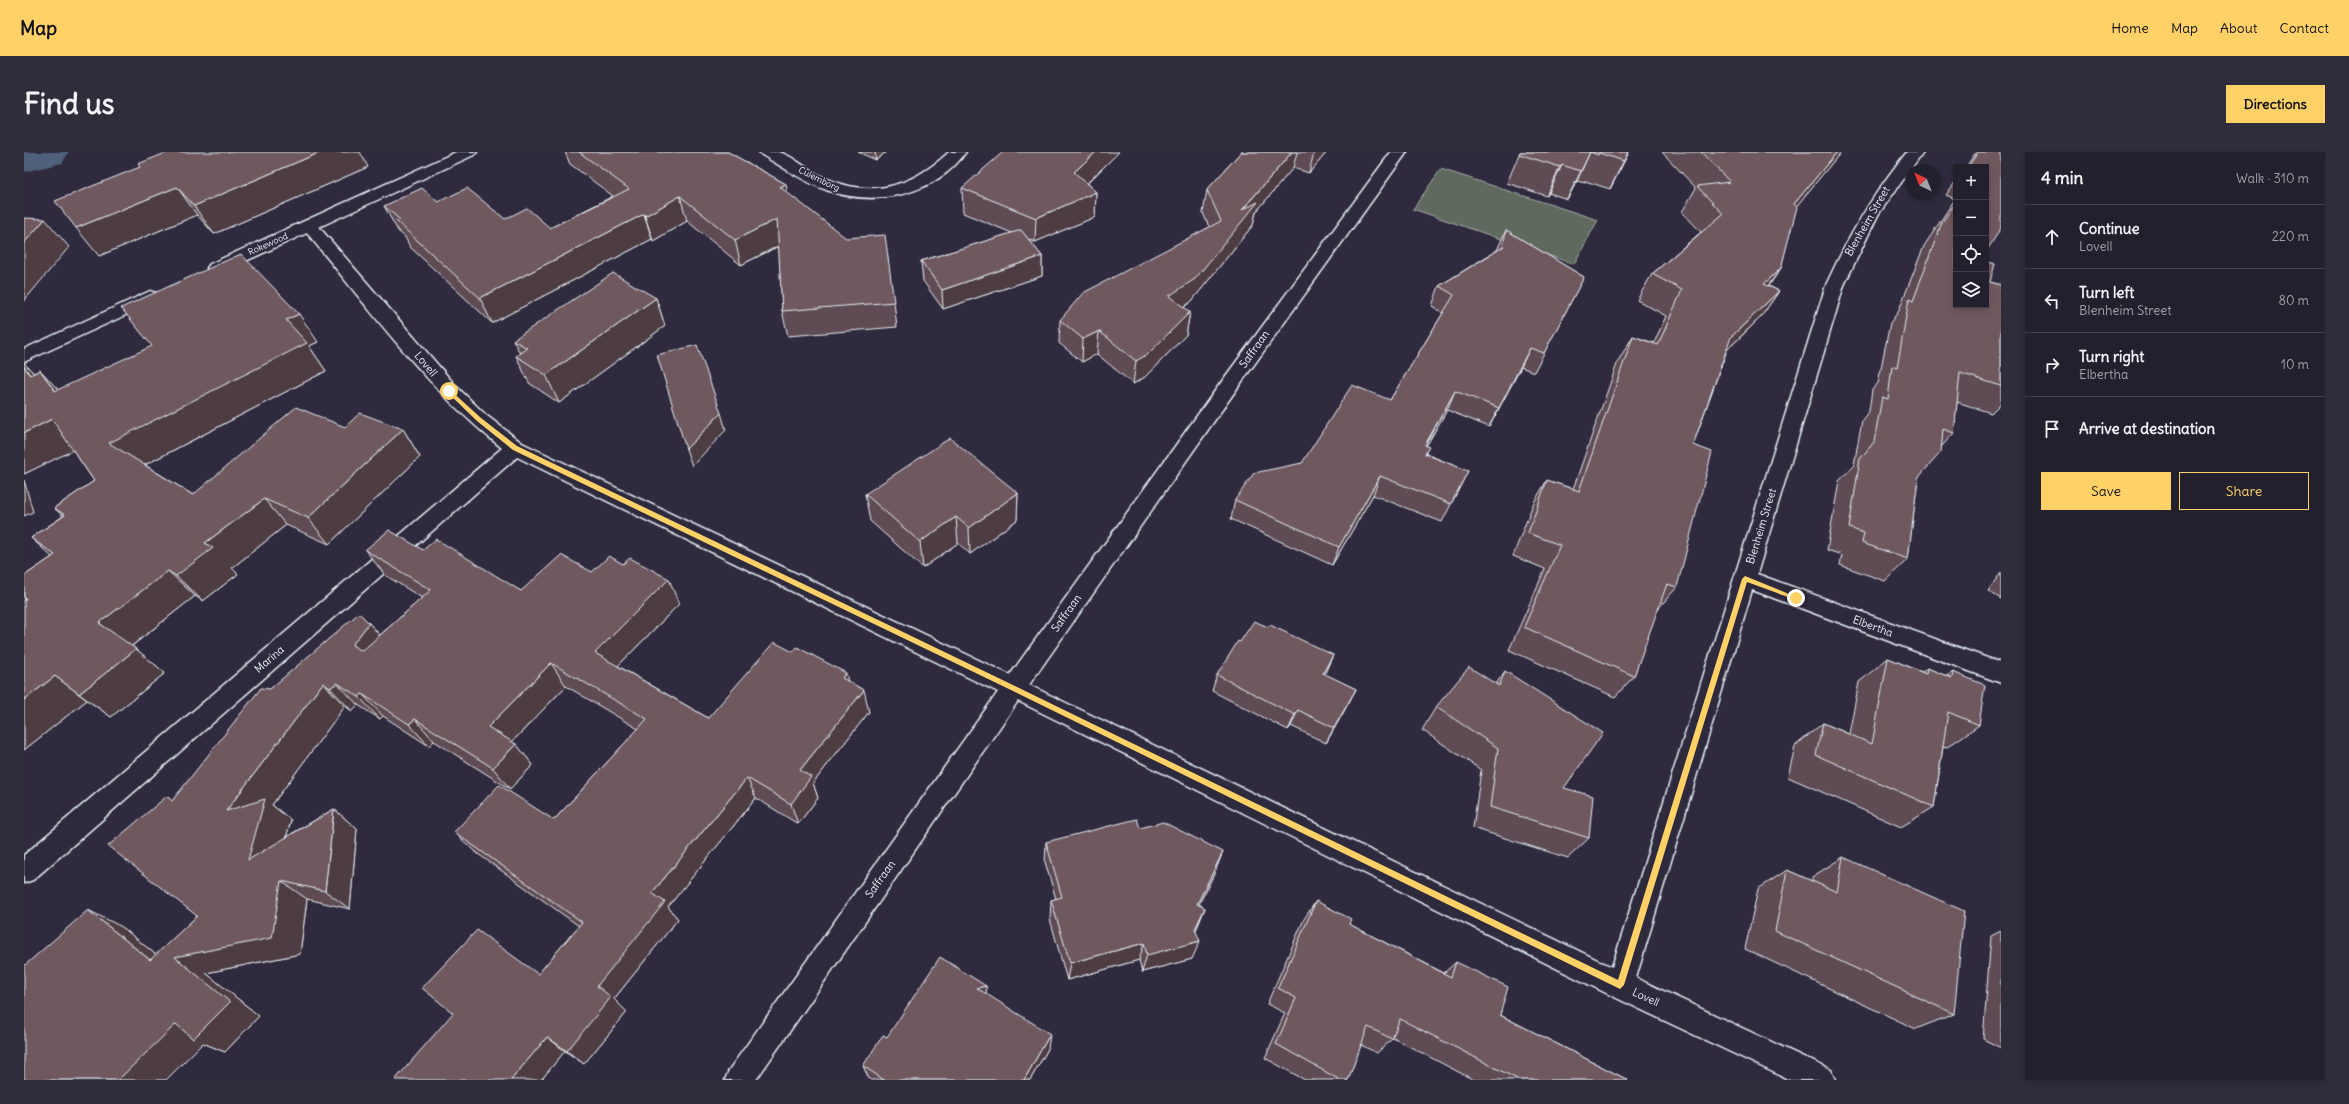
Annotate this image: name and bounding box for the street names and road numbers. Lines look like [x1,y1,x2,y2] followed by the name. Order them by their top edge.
[797,164,842,193] street label: Culemborg
[1841,183,1893,258] street label: Blenheim Street
[246,230,289,257] street label: Rokewood
[1236,327,1272,371] street label: Saffraan
[412,349,440,379] street label: Lovell
[1743,486,1779,566] street label: Blenheim Street
[1048,591,1084,635] street label: Saffraan
[1851,612,1895,640] street label: Elbertha
[251,642,287,676] street label: Marina
[862,857,898,901] street label: Saffraan
[1630,985,1662,1009] street label: Lovell

